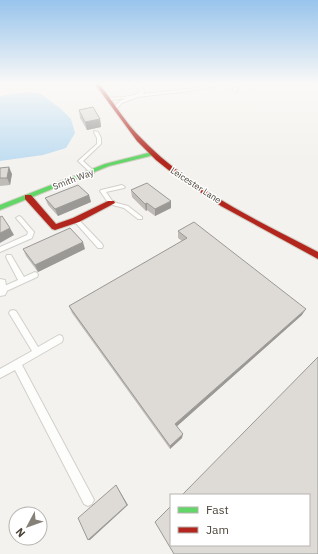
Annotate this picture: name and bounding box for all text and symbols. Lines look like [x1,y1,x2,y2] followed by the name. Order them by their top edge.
[169,165,223,205] street label: Leicester Lane
[51,166,95,192] street label: Smith Way
[170,494,310,546] legend
[206,502,229,517] text: Fast
[8,506,48,546] north arrow
[206,522,229,537] text: Jam
[13,525,28,540] text: N

